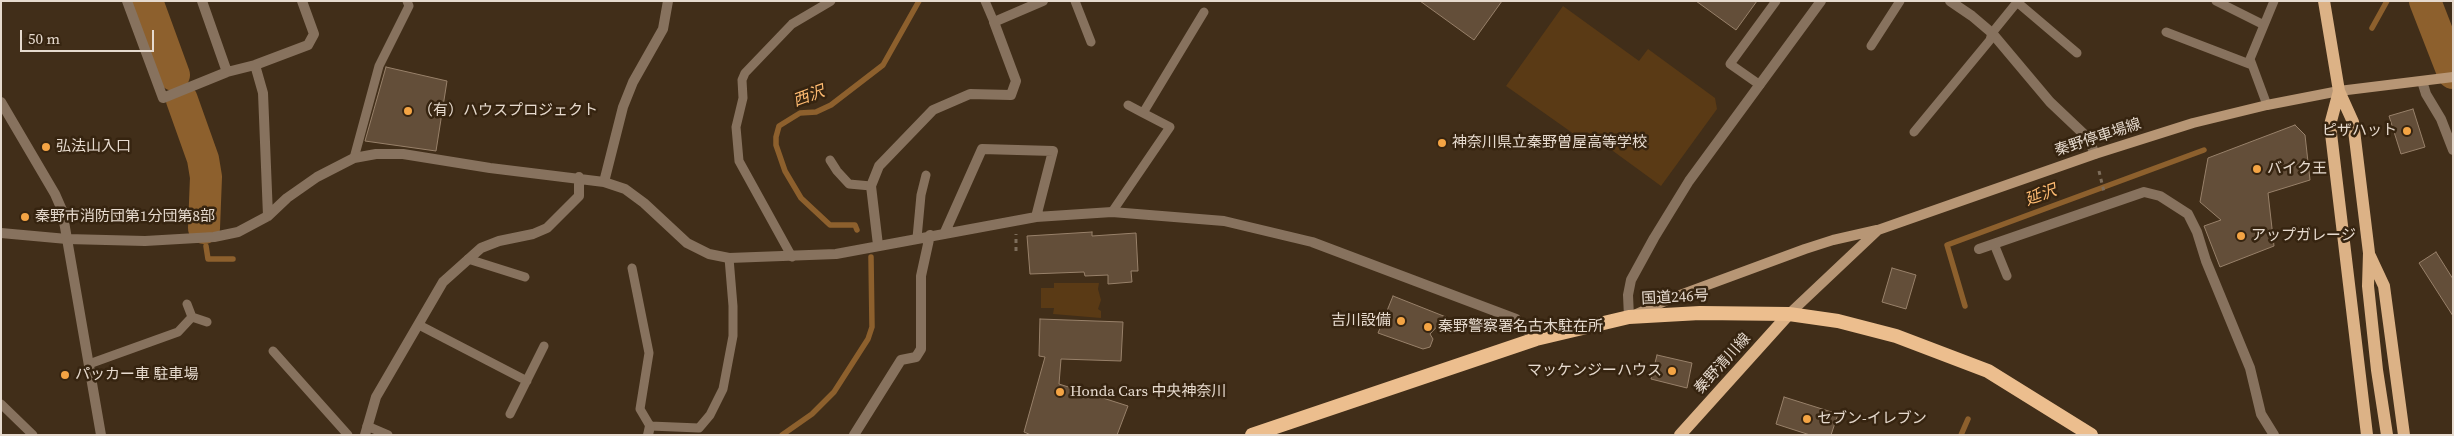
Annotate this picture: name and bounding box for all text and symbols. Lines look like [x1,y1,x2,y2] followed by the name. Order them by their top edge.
[22,20,156,52] scale bar
[28,28,60,49] text: 50 m
[791,83,827,111] water label: 西沢
[418,102,598,120] place label: （有）ハウスプロジェクト
[402,105,414,117] marker: （有）ハウスプロジェクト
[2052,116,2144,160] street label: 秦野停車場線
[2322,122,2397,140] place label: ピザハット
[2401,125,2413,137] marker: ピザハット
[1452,134,1647,152] place label: 神奈川県立秦野曽屋高等学校
[1436,137,1448,149] marker: 神奈川県立秦野曽屋高等学校
[56,138,131,156] place label: 弘法山入口
[40,141,52,153] marker: 弘法山入口
[2267,160,2327,178] place label: バイク王
[2251,163,2263,175] marker: バイク王
[2023,182,2059,210] water label: 延沢
[35,208,215,226] place label: 秦野市消防団第1分団第8部
[19,211,31,223] marker: 秦野市消防団第1分団第8部
[2251,227,2356,245] place label: アップガレージ
[2235,230,2247,242] marker: アップガレージ
[1641,287,1709,309] street label: 国道246号
[1331,312,1391,330] place label: 吉川設備
[1395,315,1407,327] marker: 吉川設備
[1438,318,1603,336] place label: 秦野警察署名古木駐在所
[1422,321,1434,333] marker: 秦野警察署名古木駐在所
[1691,330,1755,398] street label: 秦野清川線
[1527,362,1662,380] place label: マッケンジーハウス
[1666,365,1678,377] marker: マッケンジーハウス
[75,366,198,384] place label: パッカー車 駐車場
[59,369,71,381] marker: パッカー車 駐車場
[1070,383,1227,401] place label: Honda Cars 中央神奈川
[1054,386,1066,398] marker: Honda Cars 中央神奈川
[1817,410,1927,428] place label: セブン-イレブン
[1801,413,1813,425] marker: セブン-イレブン

